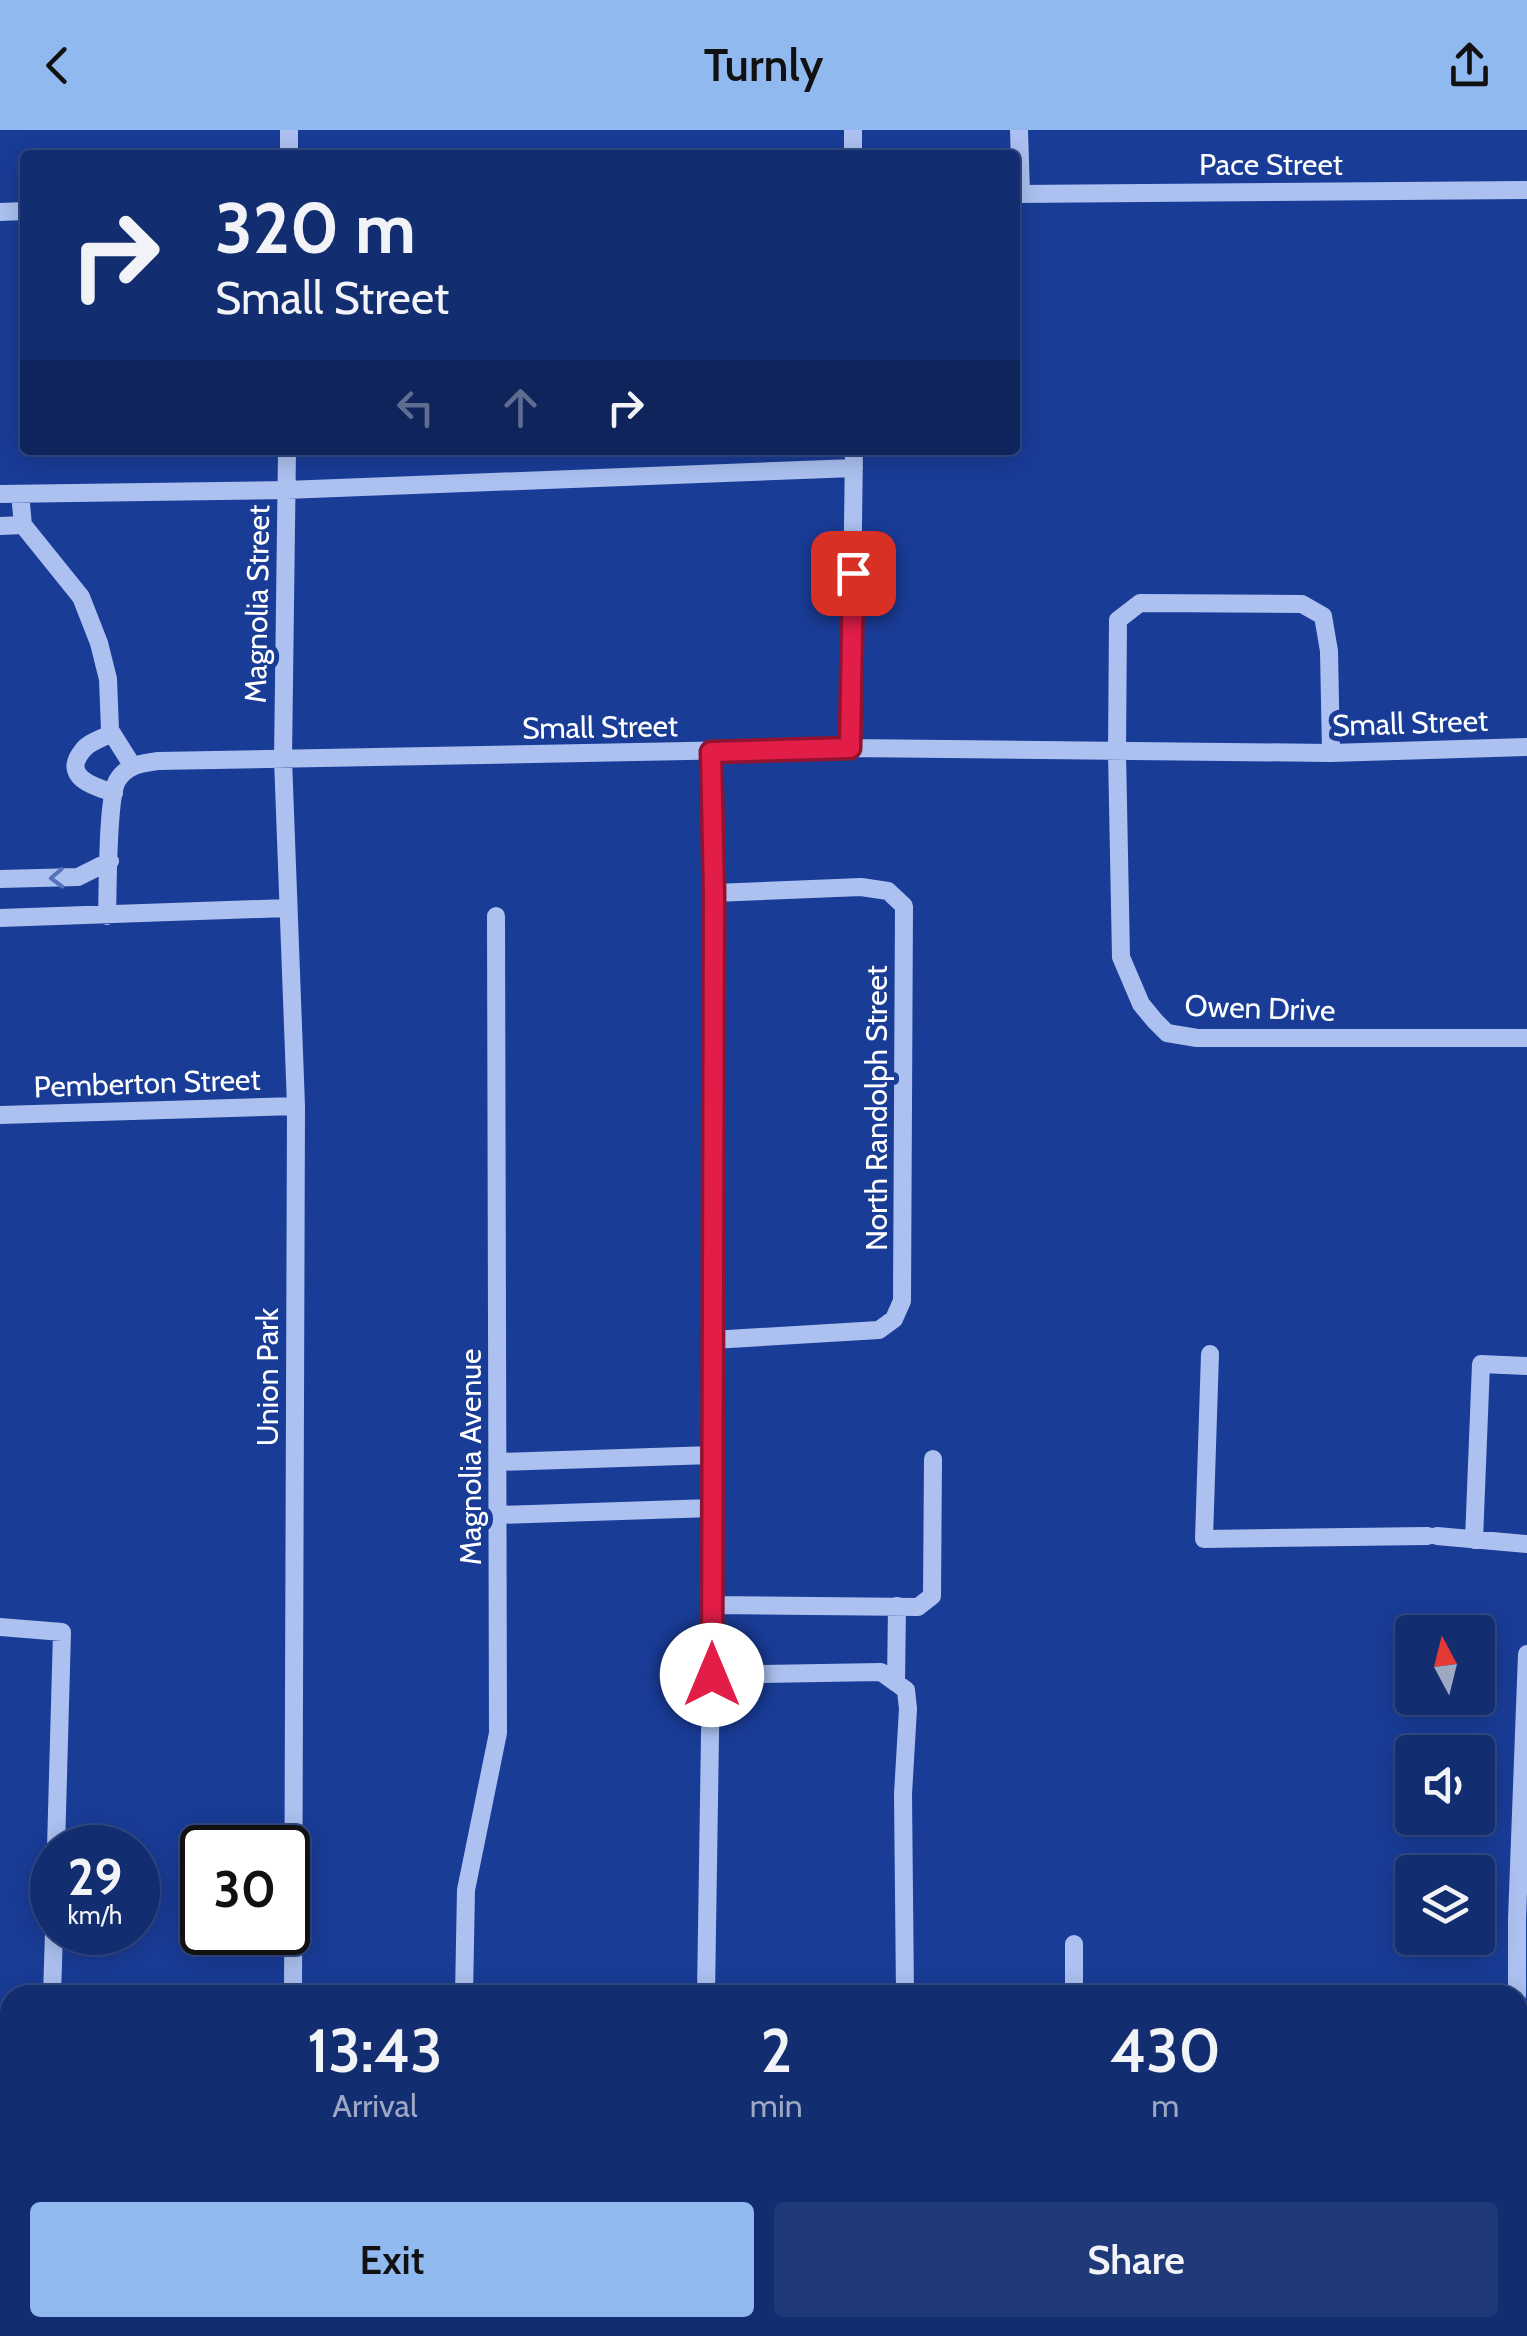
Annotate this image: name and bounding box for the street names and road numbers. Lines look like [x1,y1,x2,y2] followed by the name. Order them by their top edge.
[1199,146,1343,183] street label: Pace Street
[237,504,277,704] street label: Magnolia Street
[1331,702,1489,744] street label: Small Street
[522,707,678,747] street label: Small Street
[858,965,895,1251] street label: North Randolph Street
[1184,987,1336,1029] street label: Owen Drive
[33,1061,261,1105] street label: Pemberton Street
[249,1307,286,1446] street label: Union Park
[452,1349,489,1565] street label: Magnolia Avenue

